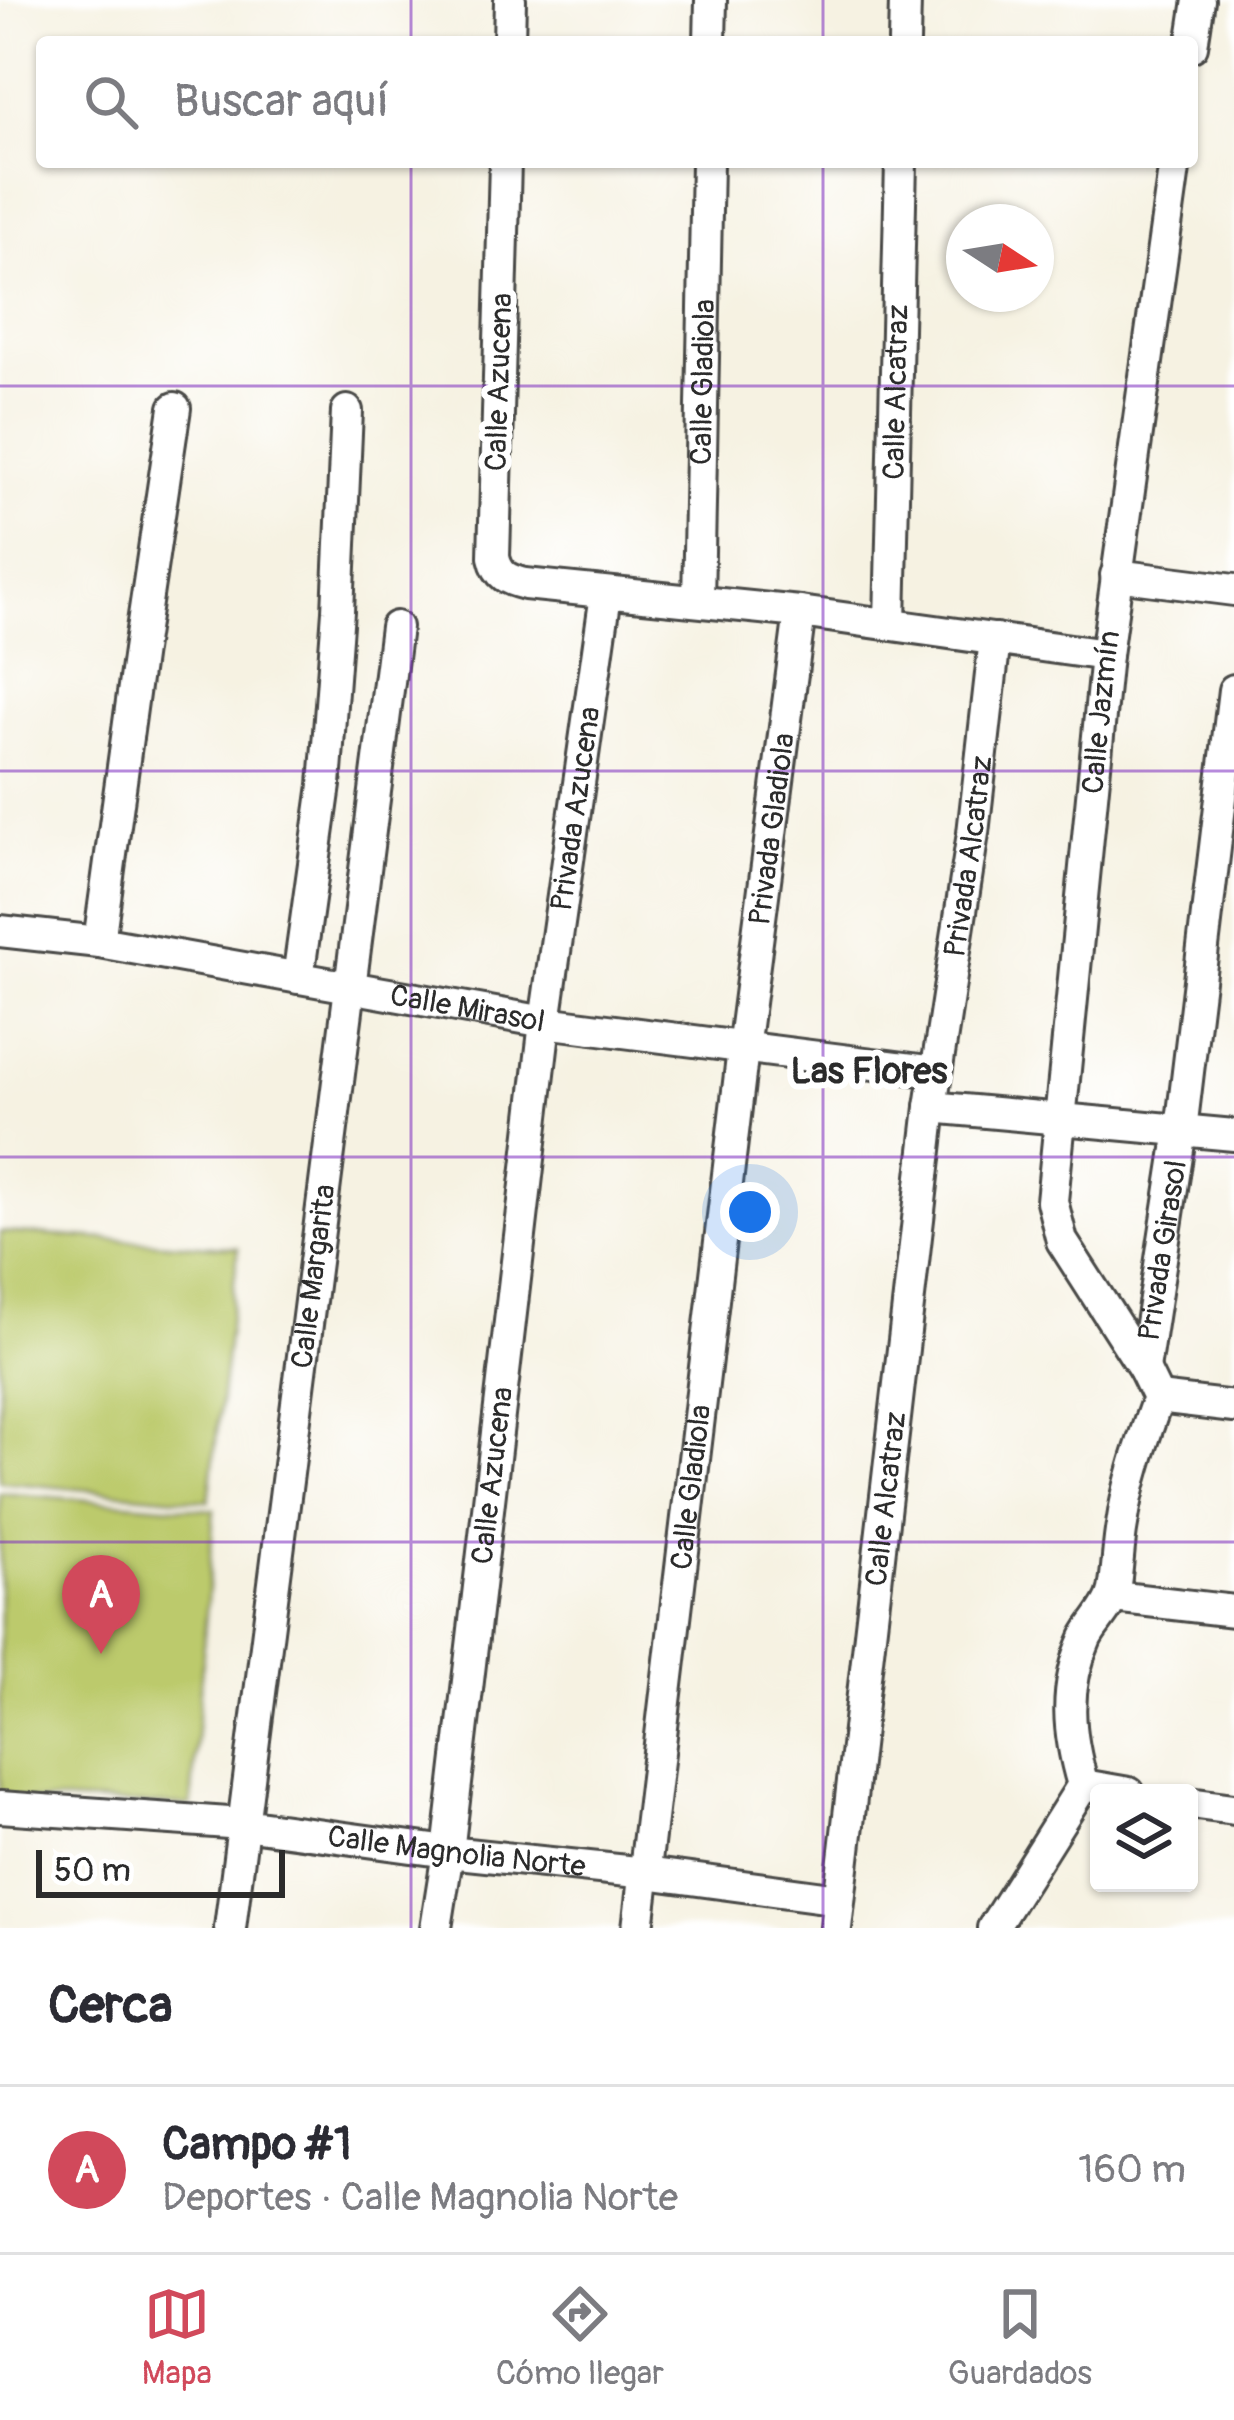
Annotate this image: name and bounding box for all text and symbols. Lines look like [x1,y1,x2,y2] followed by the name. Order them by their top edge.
[36,36,1198,168] search box
[78,69,144,135] icon: search
[174,74,389,130] text: Buscar aquí
[946,204,1054,312] north arrow
[477,292,521,472] street label: Calle Azucena
[682,299,723,465] street label: Calle Gladiola
[875,304,916,480] street label: Calle Alcatraz
[1074,628,1128,796] street label: Calle Jazmín
[543,704,608,913] street label: Privada Azucena
[741,731,803,927] street label: Privada Gladiola
[936,754,1000,959] street label: Privada Alcatraz
[387,976,548,1040] street label: Calle Mirasol
[791,1049,948,1094] district label: Las Flores
[1130,1158,1195,1343] street label: Privada Girasol
[283,1182,343,1371] street label: Calle Margarita
[720,1182,780,1242] your location
[463,1385,521,1566] street label: Calle Azucena
[662,1403,719,1572] street label: Calle Gladiola
[857,1410,914,1588] street label: Calle Alcatraz
[62,1555,140,1654] pin: A
[1090,1784,1198,1892] map controls
[1090,1784,1198,1892] button: layers
[325,1817,588,1885] street label: Calle Magnolia Norte
[36,1844,285,1897] scale bar
[54,1850,131,1891] text: 50 m
[48,1974,172,2038] text: Cerca
[162,2117,352,2173] text: Campo #1
[74,2145,100,2194] text: A
[1078,2145,1186,2194] text: 160 m
[162,2173,678,2222] text: Deportes · Calle Magnolia Norte
[142,2281,212,2394] tab: Mapa
[496,2281,664,2394] tab: Cómo llegar
[948,2281,1092,2394] tab: Guardados

